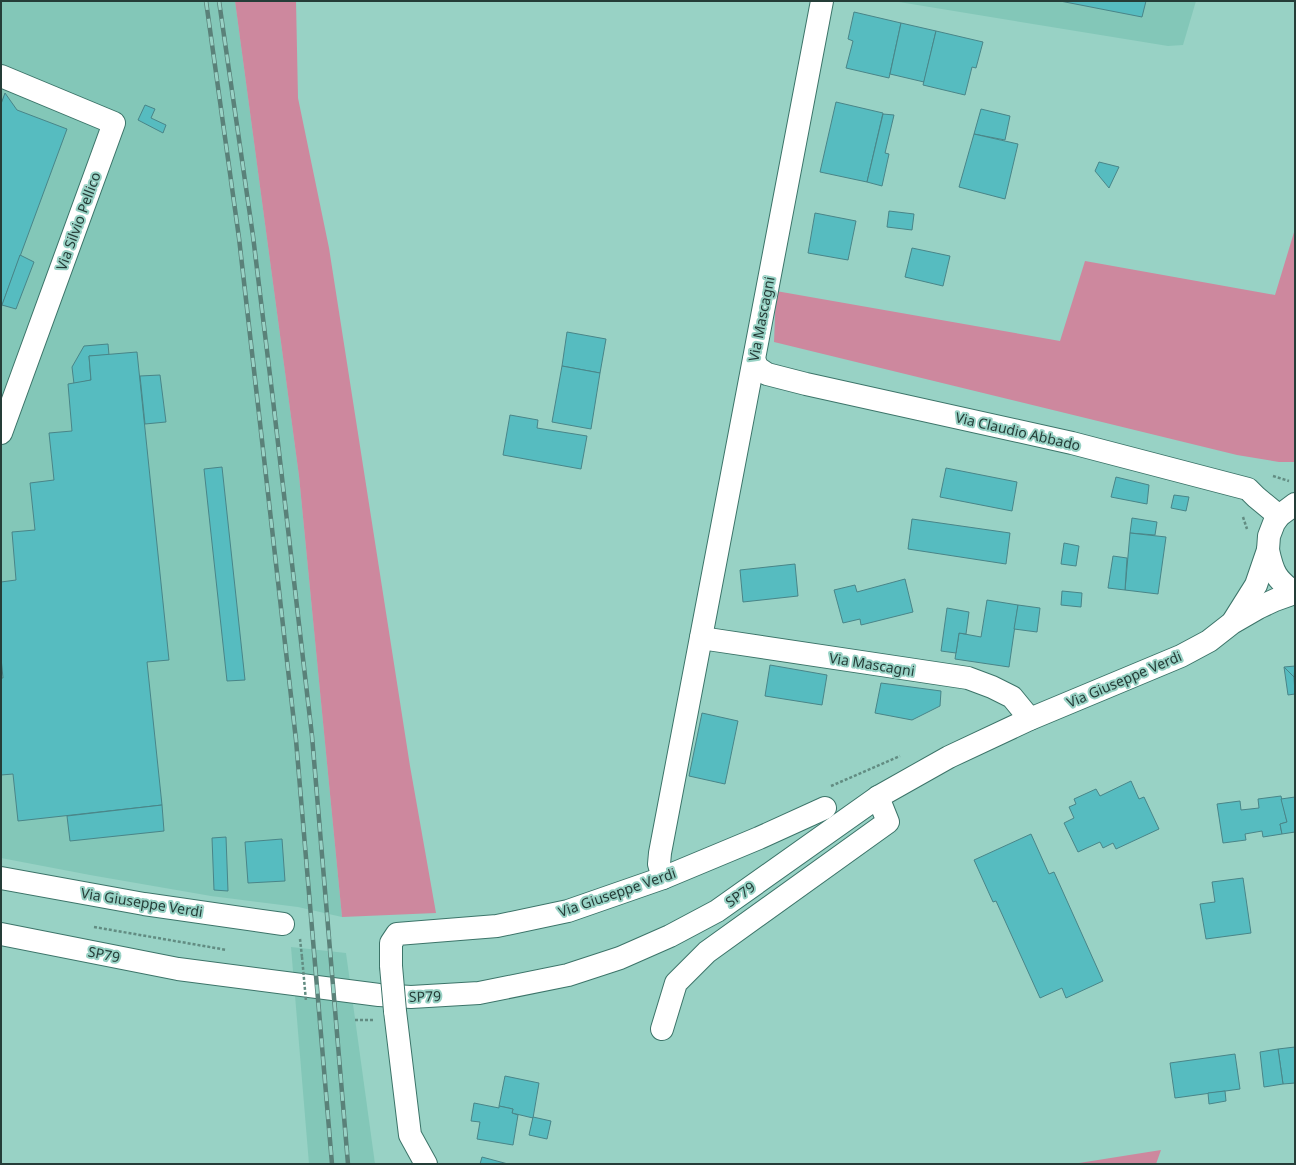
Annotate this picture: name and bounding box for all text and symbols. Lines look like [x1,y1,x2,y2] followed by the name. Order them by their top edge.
[51,169,105,273] street label: Via Silvio Pellico
[743,275,779,363] street label: Via Mascagni
[954,407,1082,455] street label: Via Claudio Abbado
[1064,646,1184,712] street label: Via Giuseppe Verdi
[828,648,916,680] street label: Via Mascagni
[556,863,678,921] street label: Via Giuseppe Verdi
[721,877,759,911] street label: SP79
[80,883,204,921] street label: Via Giuseppe Verdi
[86,942,122,966] street label: SP79
[409,986,441,1006] street label: SP79

